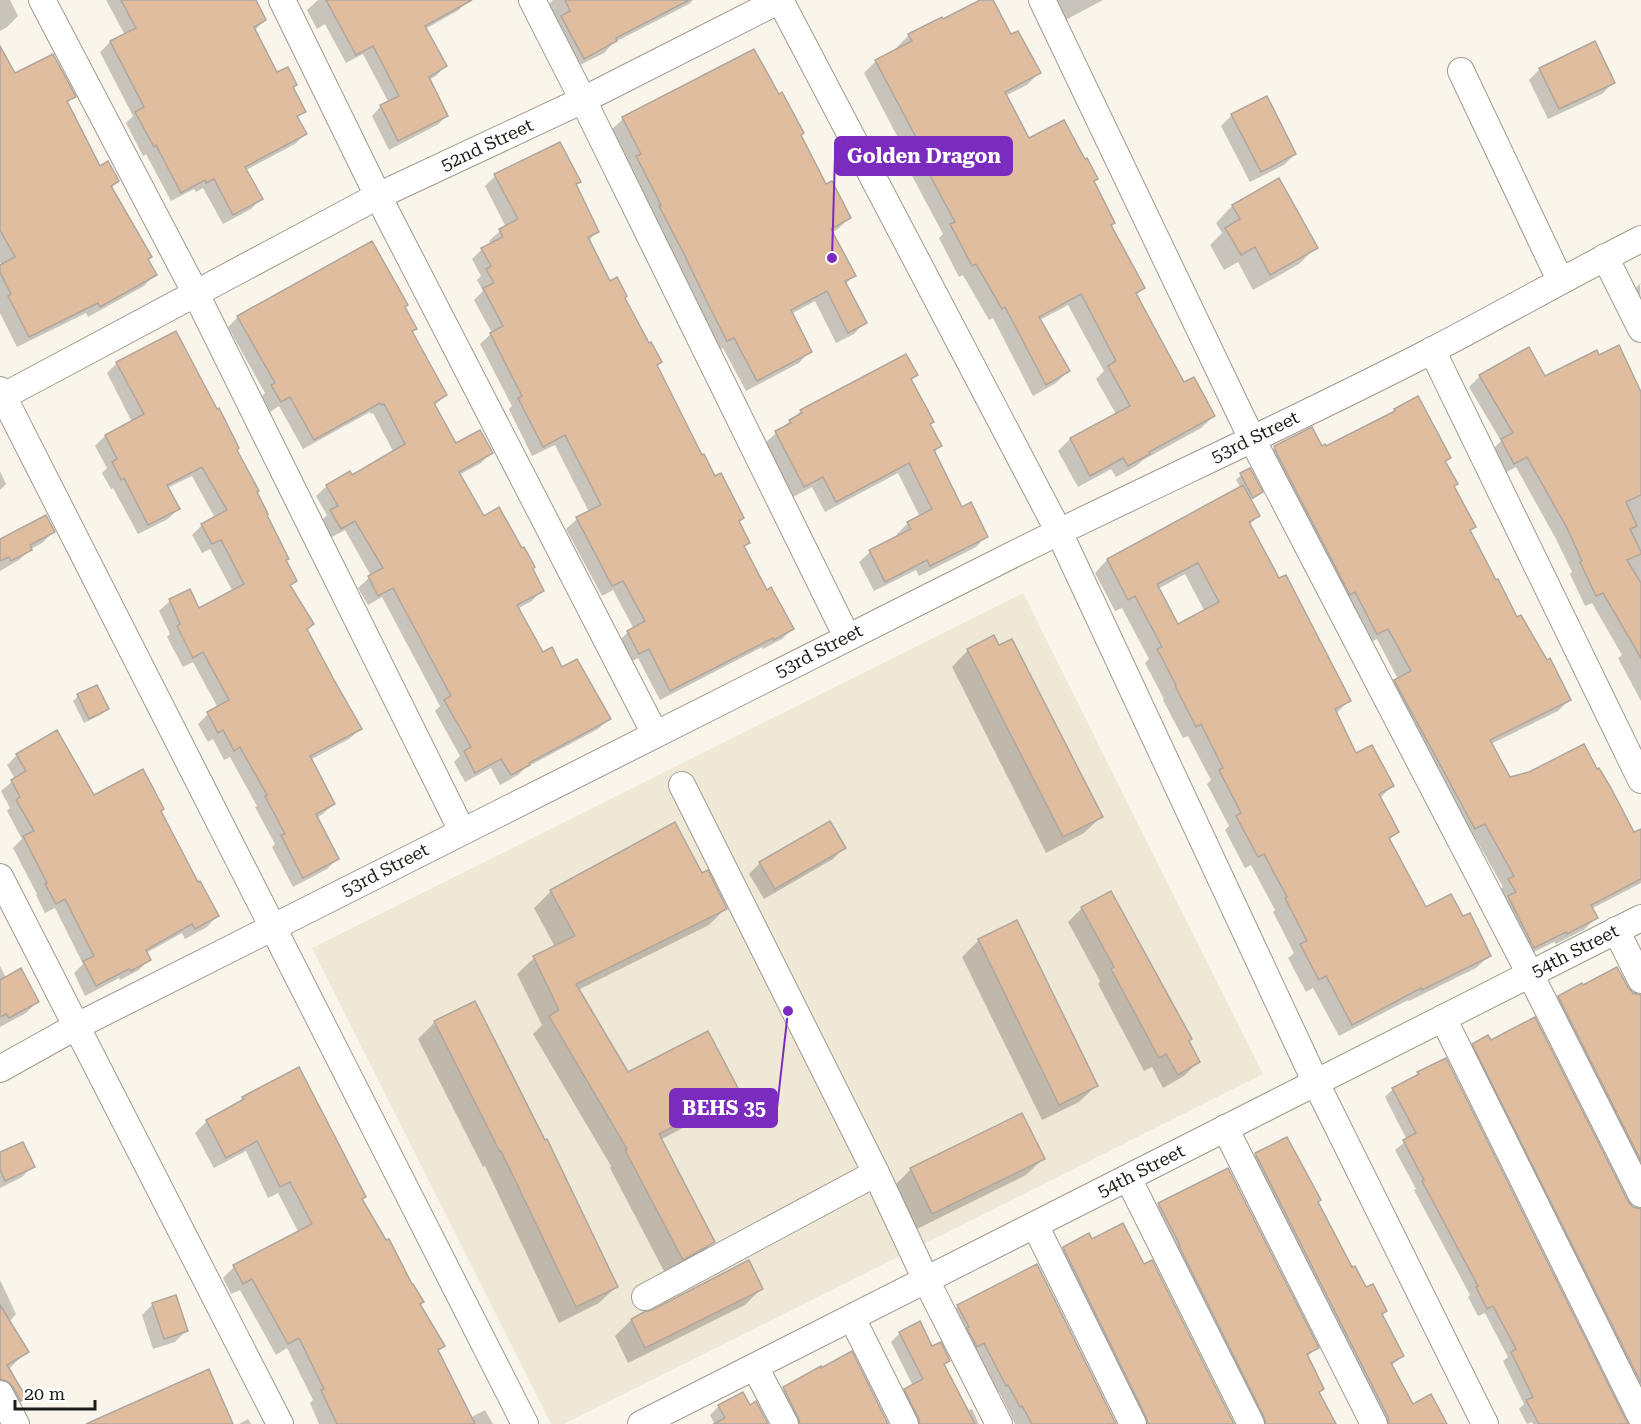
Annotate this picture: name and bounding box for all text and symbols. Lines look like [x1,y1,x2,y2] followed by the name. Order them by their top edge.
[437,114,537,175] street label: 52nd Street
[835,137,1012,175] callout: Golden Dragon
[847,144,1002,168] text: Golden Dragon
[1207,406,1302,467] street label: 53rd Street
[772,619,866,681] street label: 53rd Street
[338,838,432,900] street label: 53rd Street
[1528,920,1622,981] street label: 54th Street
[670,1089,777,1127] callout: BEHS 35
[682,1096,766,1120] text: BEHS 35
[1094,1140,1188,1201] street label: 54th Street
[15,1373,94,1411] scale bar
[24,1383,65,1404] text: 20 m

